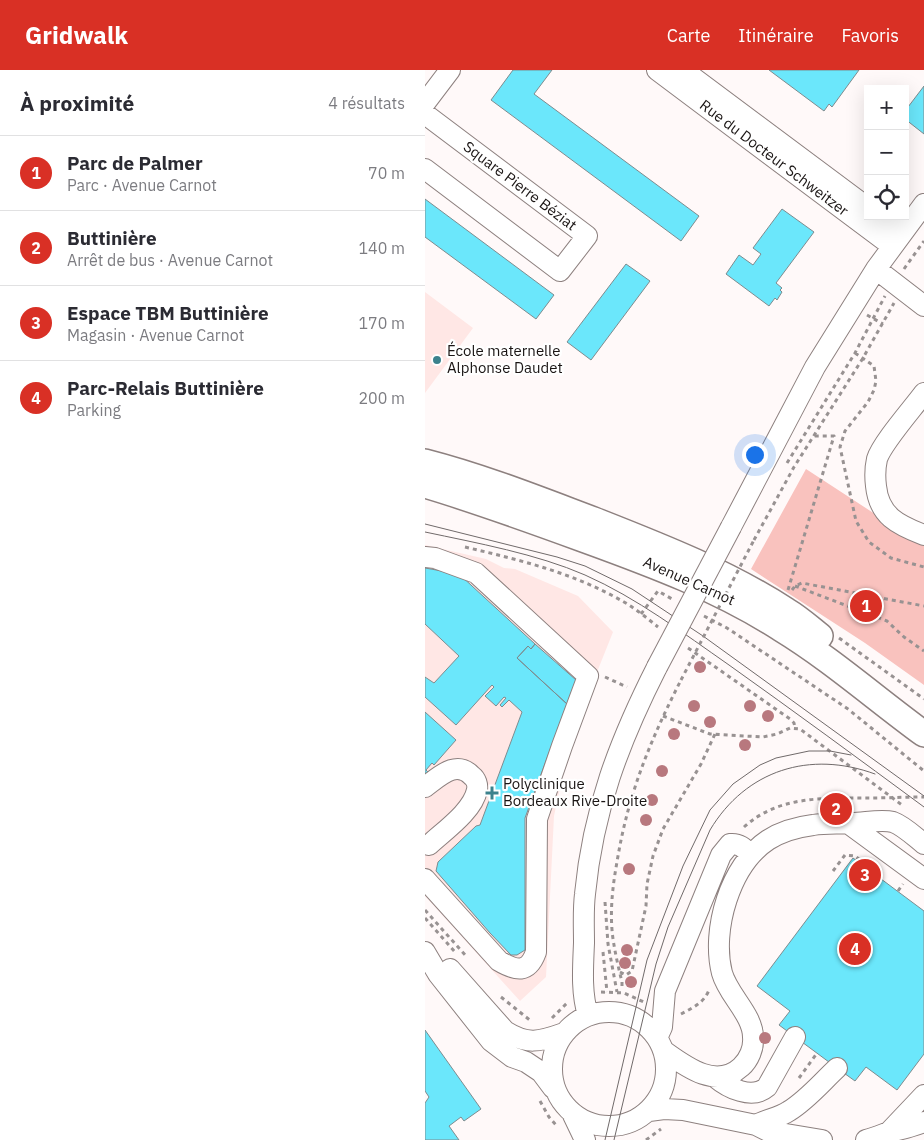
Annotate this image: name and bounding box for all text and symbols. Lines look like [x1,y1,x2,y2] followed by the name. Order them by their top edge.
[25,19,128,51] text: Gridwalk
[667,24,710,47] text: Carte
[738,24,814,47] text: Itinéraire
[842,24,899,47] text: Favoris
[864,85,909,220] map controls
[864,85,909,130] button: +
[20,89,134,117] text: À proximité
[328,93,405,113] text: 4 résultats
[696,95,853,220] street label: Rue du Docteur Schweitzer
[864,130,909,175] button: −
[460,137,581,234] street label: Square Pierre Béziat
[67,151,203,175] text: Parc de Palmer
[31,163,41,183] text: 1
[368,163,405,183] text: 70 m
[67,175,217,195] text: Parc · Avenue Carnot
[864,175,909,220] button: locate
[67,226,157,250] text: Buttinière
[31,238,41,258] text: 2
[358,238,405,258] text: 140 m
[67,250,273,270] text: Arrêt de bus · Avenue Carnot
[67,301,269,325] text: Espace TBM Buttinière
[31,313,41,333] text: 3
[358,313,405,333] text: 170 m
[67,325,244,345] text: Magasin · Avenue Carnot
[447,341,563,377] place label: École maternelle Alphonse Daudet
[431,354,443,366] marker: École maternelle Alphonse Daudet
[67,376,264,400] text: Parc-Relais Buttinière
[31,388,41,408] text: 4
[358,388,405,408] text: 200 m
[67,400,121,420] text: Parking
[742,442,768,468] your location
[640,552,738,609] street label: Avenue Carnot
[850,587,882,625] pin: 1
[503,774,647,810] place label: Polyclinique Bordeaux Rive-Droite
[485,786,499,800] marker: Polyclinique Bordeaux Rive-Droite
[820,790,852,828] pin: 2
[849,856,881,894] pin: 3
[839,930,871,968] pin: 4

